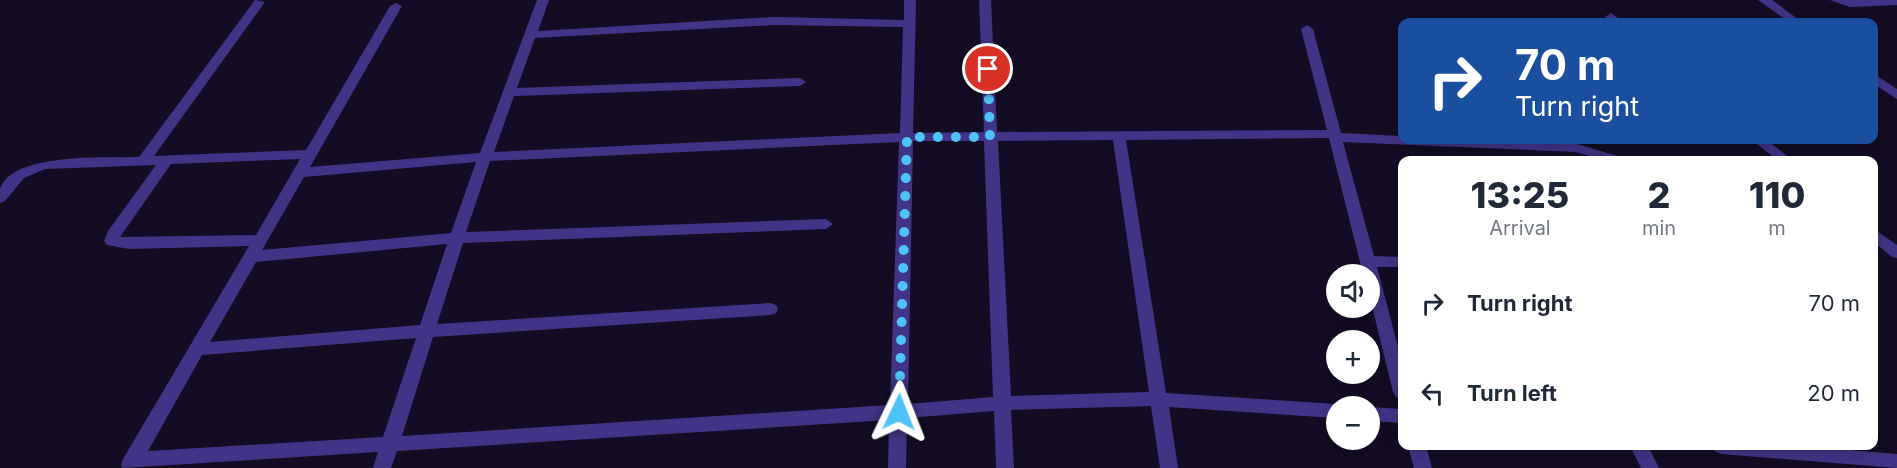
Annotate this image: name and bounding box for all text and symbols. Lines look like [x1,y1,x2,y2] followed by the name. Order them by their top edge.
[1515,39,1615,90] text: 70 m
[1416,42,1494,120] icon: right
[962,43,1013,94] pin
[971,52,1004,85] icon: arrive
[1515,90,1639,123] text: Turn right
[1471,173,1569,217] text: 13:25
[1647,173,1670,217] text: 2
[1749,173,1805,217] text: 110
[1489,216,1551,240] text: Arrival
[1642,216,1676,240] text: min
[1768,216,1786,240] text: m
[1326,264,1380,450] map controls
[1326,264,1380,318] button: sound
[1416,287,1449,320] icon: right
[1467,290,1573,316] text: Turn right
[1809,290,1860,316] text: 70 m
[1326,330,1380,384] button: +
[1416,377,1449,410] icon: left
[867,380,931,444] position arrow
[1467,380,1557,406] text: Turn left
[1807,380,1860,406] text: 20 m
[1326,396,1380,450] button: −

